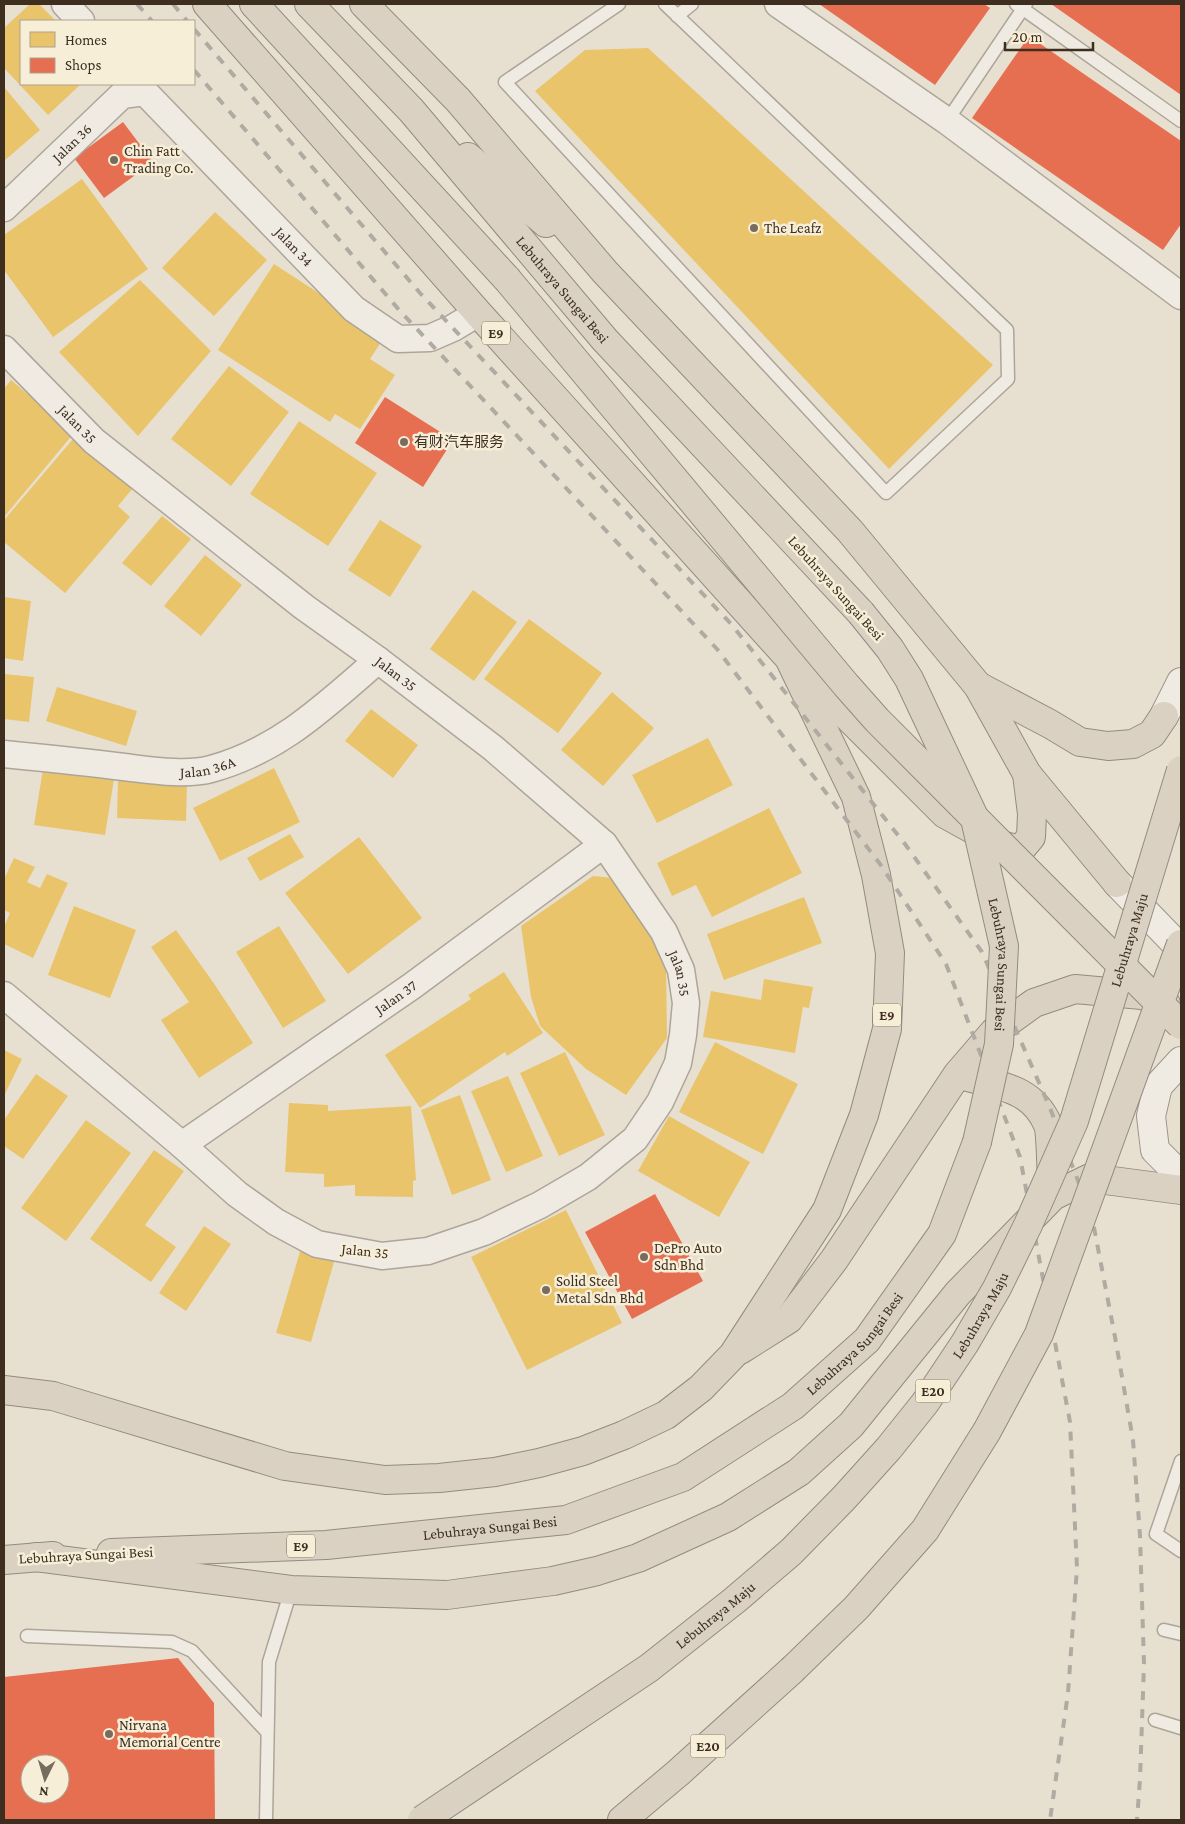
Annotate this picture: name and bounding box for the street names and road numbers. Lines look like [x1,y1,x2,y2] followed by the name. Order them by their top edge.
[48,121,95,167] street label: Jalan 36
[269,222,316,269] street label: Jalan 34
[513,233,612,346] street label: Lebuhraya Sungai Besi
[482,322,510,344] road number: E9
[53,400,100,447] street label: Jalan 35
[784,533,887,644] street label: Lebuhraya Sungai Besi
[370,652,420,694] street label: Jalan 35
[178,754,238,781] street label: Jalan 36A
[1107,891,1151,989] street label: Lebuhraya Maju
[985,896,1012,1032] street label: Lebuhraya Sungai Besi
[663,946,693,997] street label: Jalan 35
[370,977,420,1019] street label: Jalan 37
[873,1004,901,1026] road number: E9
[339,1240,389,1262] street label: Jalan 35
[949,1269,1012,1362] street label: Lebuhraya Maju
[803,1289,906,1398] street label: Lebuhraya Sungai Besi
[916,1380,950,1402] road number: E20
[422,1513,558,1543] street label: Lebuhraya Sungai Besi
[287,1534,315,1558] road number: E9
[18,1543,154,1568] street label: Lebuhraya Sungai Besi
[672,1578,758,1652] street label: Lebuhraya Maju
[690,1734,726,1758] road number: E20

